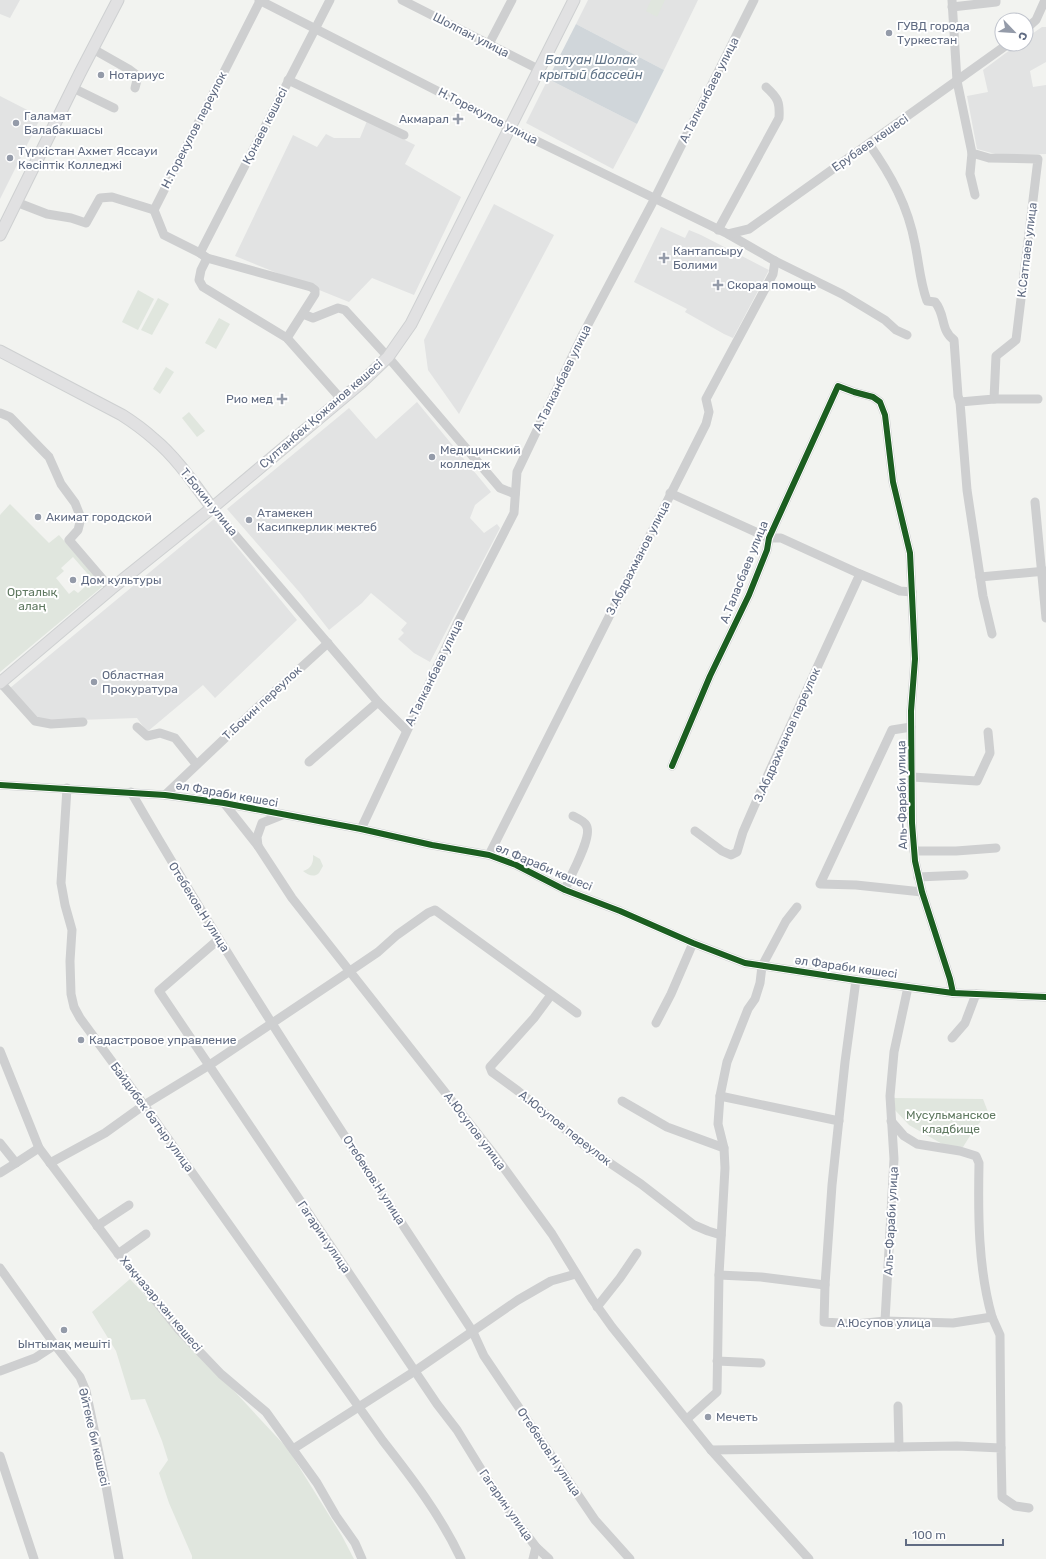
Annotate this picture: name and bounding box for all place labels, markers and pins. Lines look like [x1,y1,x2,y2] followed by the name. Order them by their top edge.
[897,19,970,47] place label: ГУВД города Туркестан
[884,28,894,38] marker: ГУВД города Туркестан
[109,68,165,82] place label: Нотариус
[96,70,106,80] marker: Нотариус
[24,109,103,137] place label: Галамат Балабакшасы
[399,112,449,126] place label: Акмарал
[452,113,464,125] marker: Акмарал
[11,118,21,128] marker: Галамат Балабакшасы
[18,144,158,172] place label: Түркістан Ахмет Яссауи Кәсіптік Колледжі
[5,153,15,163] marker: Түркістан Ахмет Яссауи Кәсіптік Колледжі
[673,244,744,272] place label: Кантапсыру Болими
[658,252,670,264] marker: Кантапсыру Болими
[727,278,816,292] place label: Скорая помощь
[712,279,724,291] marker: Скорая помощь
[226,392,273,406] place label: Рио мед
[276,393,288,405] marker: Рио мед
[440,443,520,471] place label: Медицинский колледж
[427,452,437,462] marker: Медицинский колледж
[257,506,377,534] place label: Атамекен Касипкерлик мектеб
[46,510,152,524] place label: Акимат городской
[33,512,43,522] marker: Акимат городской
[244,515,254,525] marker: Атамекен Касипкерлик мектеб
[81,573,162,587] place label: Дом культуры
[68,575,78,585] marker: Дом культуры
[102,668,178,696] place label: Областная Прокуратура
[89,677,99,687] marker: Областная Прокуратура
[89,1033,237,1047] place label: Кадастровое управление
[76,1035,86,1045] marker: Кадастровое управление
[59,1325,69,1335] marker: Ынтымақ мешіті
[18,1337,110,1351] place label: Ынтымақ мешіті
[716,1410,758,1424] place label: Мечеть
[703,1412,713,1422] marker: Мечеть

